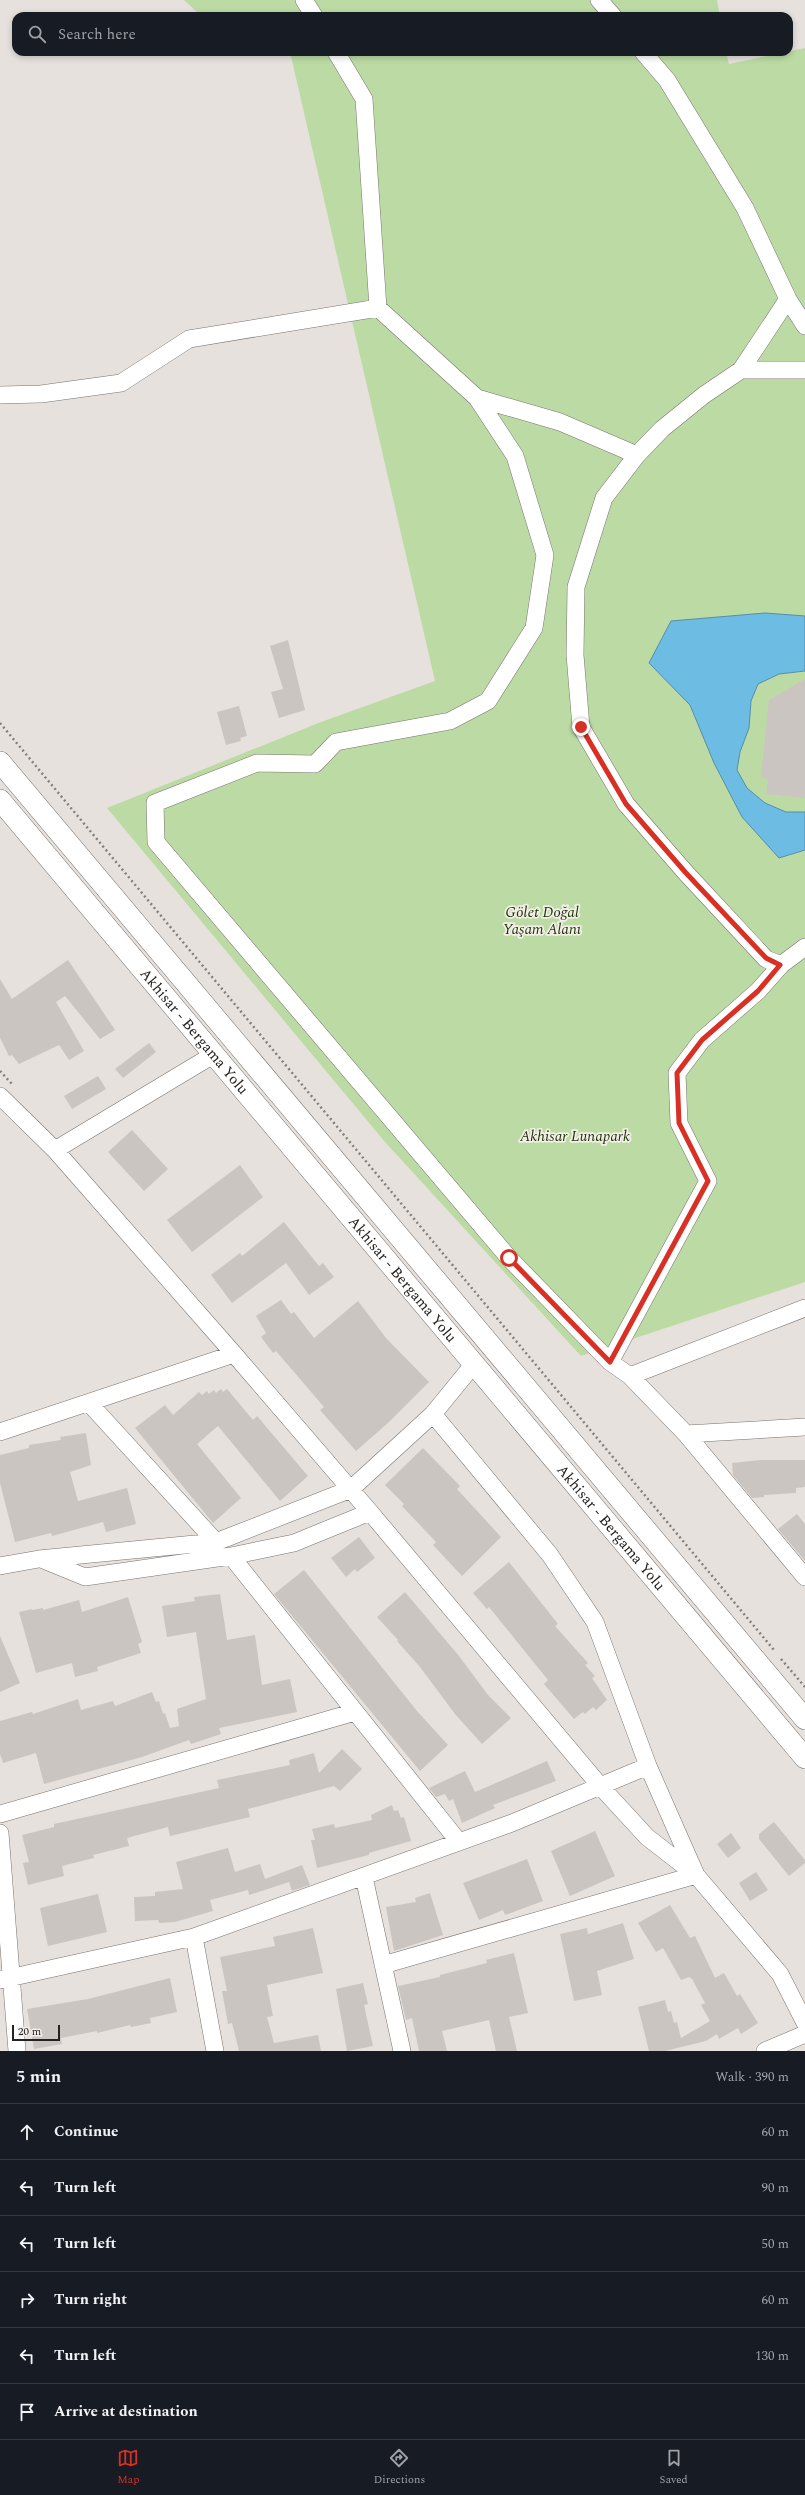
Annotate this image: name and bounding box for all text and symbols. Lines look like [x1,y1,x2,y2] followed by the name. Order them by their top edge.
[12,12,793,56] search box
[26,23,48,45] icon: search
[58,23,136,46] text: Search here
[572,718,590,736] route end
[503,901,581,941] park label: Gölet Doğal Yaşam Alanı
[134,963,254,1099] street label: Akhisar - Bergama Yolu
[519,1125,630,1148] park label: Akhisar Lunapark
[343,1211,463,1348] street label: Akhisar - Bergama Yolu
[500,1249,518,1267] route start
[551,1459,671,1596] street label: Akhisar - Bergama Yolu
[12,2023,60,2042] scale bar
[18,2023,41,2040] text: 20 m
[16,2064,61,2090] text: 5 min
[715,2067,789,2087] text: Walk · 390 m
[54,2120,119,2143] text: Continue
[16,2121,38,2143] icon: ahead
[762,2122,789,2142] text: 60 m
[54,2176,116,2199] text: Turn left
[16,2177,38,2199] icon: left
[762,2178,789,2198] text: 90 m
[54,2232,116,2255] text: Turn left
[16,2233,38,2255] icon: left
[762,2234,789,2254] text: 50 m
[54,2288,127,2311] text: Turn right
[16,2289,38,2311] icon: right
[762,2290,789,2310] text: 60 m
[54,2344,116,2367] text: Turn left
[16,2345,38,2367] icon: left
[755,2346,789,2366] text: 130 m
[54,2400,198,2423] text: Arrive at destination
[16,2401,38,2423] icon: arrive
[117,2447,139,2488] tab: Map
[374,2447,425,2488] tab: Directions
[660,2447,688,2488] tab: Saved

